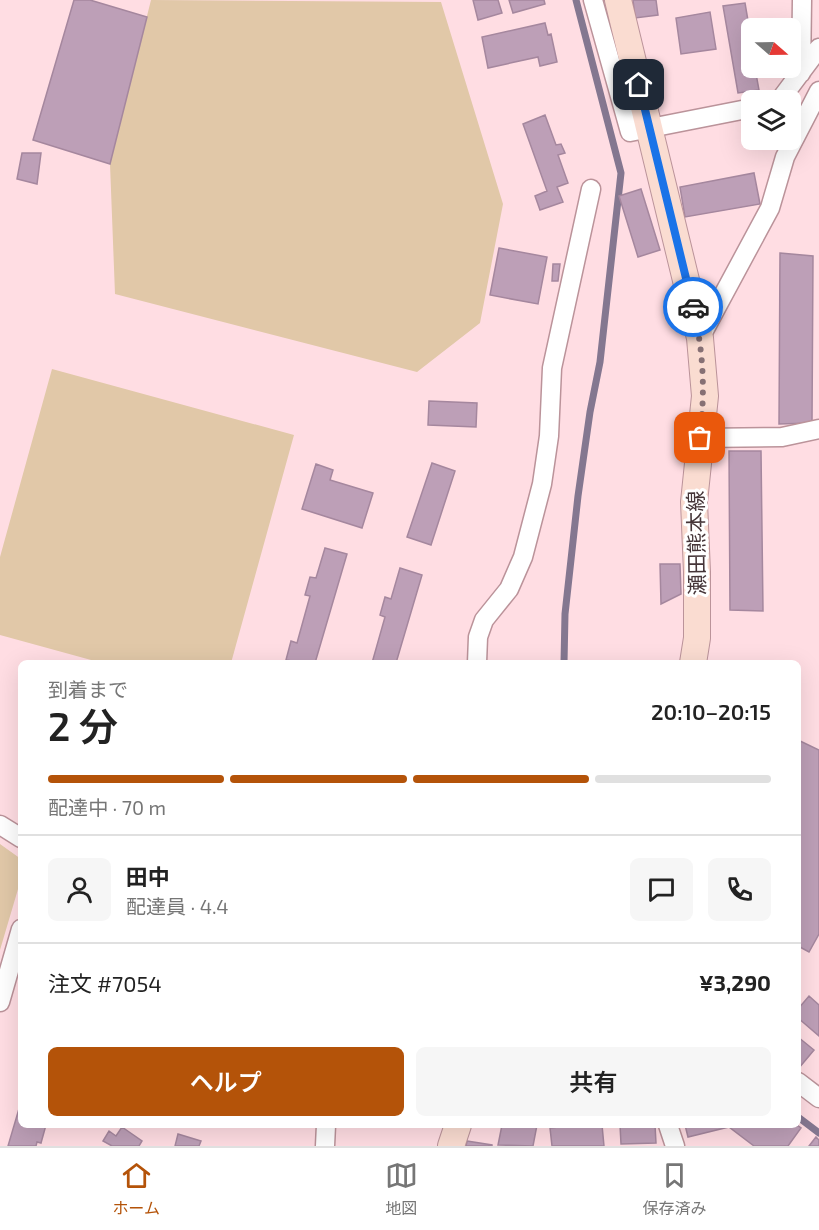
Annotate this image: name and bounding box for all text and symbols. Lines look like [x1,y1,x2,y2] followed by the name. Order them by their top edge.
[741,18,801,78] north arrow
[741,18,801,150] map controls
[613,59,664,110] pin
[622,68,655,101] icon: home
[741,90,801,150] button: layers
[663,277,723,337] courier
[677,291,710,324] icon: car
[674,412,725,463] pin
[683,421,716,454] icon: bag
[682,490,709,596] street label: 瀬田熊本線
[48,677,128,701] text: 到着まで
[651,698,771,724] text: 20:10–20:15
[48,702,118,749] text: 2 分
[48,795,166,819] text: 配達中 · 70 m
[48,858,111,921] button: person
[630,858,693,921] button: chat
[708,858,771,921] button: phone
[126,863,170,889] text: 田中
[126,894,229,918] text: 配達員 · 4.4
[699,969,771,995] text: ¥3,290
[48,970,162,996] text: 注文 #7054
[48,1047,404,1116] button: ヘルプ
[416,1047,771,1116] button: 共有
[112,1159,160,1219] tab: ホーム
[385,1159,418,1219] tab: 地図
[643,1159,707,1219] tab: 保存済み

